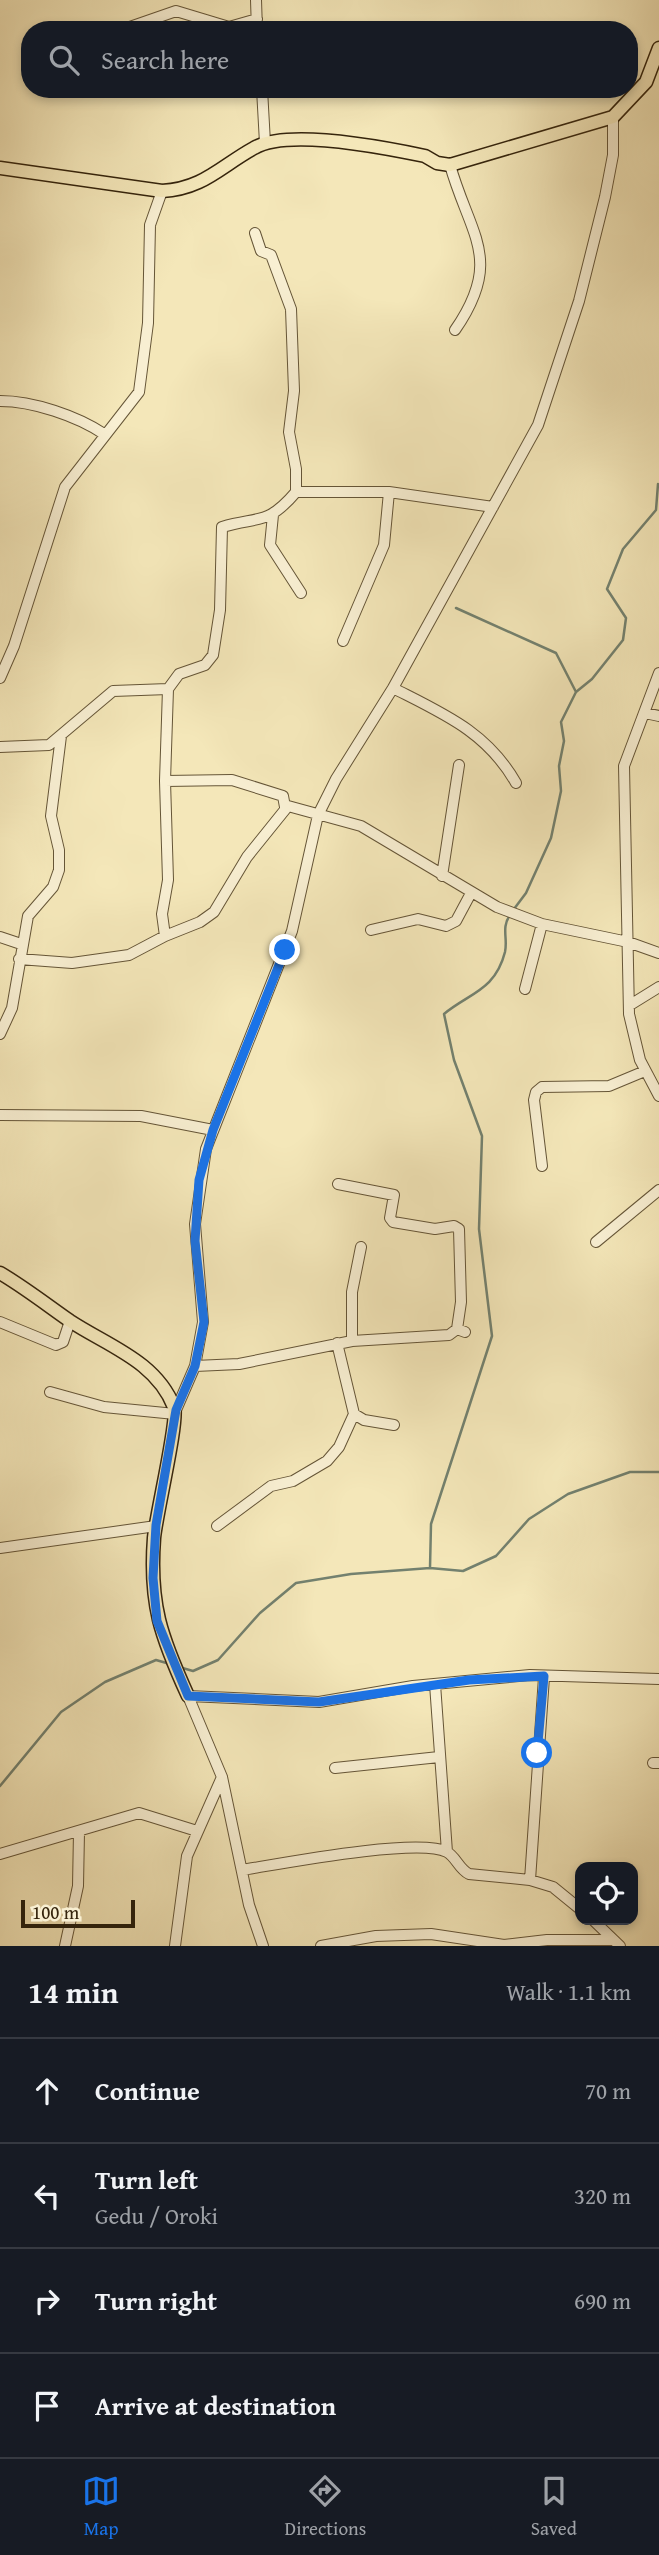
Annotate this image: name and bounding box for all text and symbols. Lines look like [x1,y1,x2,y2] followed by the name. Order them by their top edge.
[21,21,638,98] search box
[101,40,229,79] text: Search here
[45,41,83,79] icon: search
[269,934,300,965] route end
[521,1737,552,1768] route start
[575,1862,638,1925] map controls
[575,1862,638,1925] button: locate
[21,1897,135,1929] scale bar
[32,1898,79,1926] text: 100 m
[28,1970,118,2014] text: 14 min
[506,1975,631,2008] text: Walk · 1.1 km
[95,2071,200,2110] text: Continue
[28,2072,66,2110] icon: ahead
[585,2074,631,2107] text: 70 m
[95,2160,198,2199] text: Turn left
[28,2177,66,2215] icon: left
[574,2179,631,2212] text: 320 m
[95,2199,218,2232] text: Gedu / Oroki
[95,2281,217,2320] text: Turn right
[28,2282,66,2320] icon: right
[574,2284,631,2317] text: 690 m
[95,2386,336,2425] text: Arrive at destination
[28,2387,66,2425] icon: arrive
[82,2472,120,2542] tab: Map
[285,2472,366,2542] tab: Directions
[531,2472,577,2542] tab: Saved

